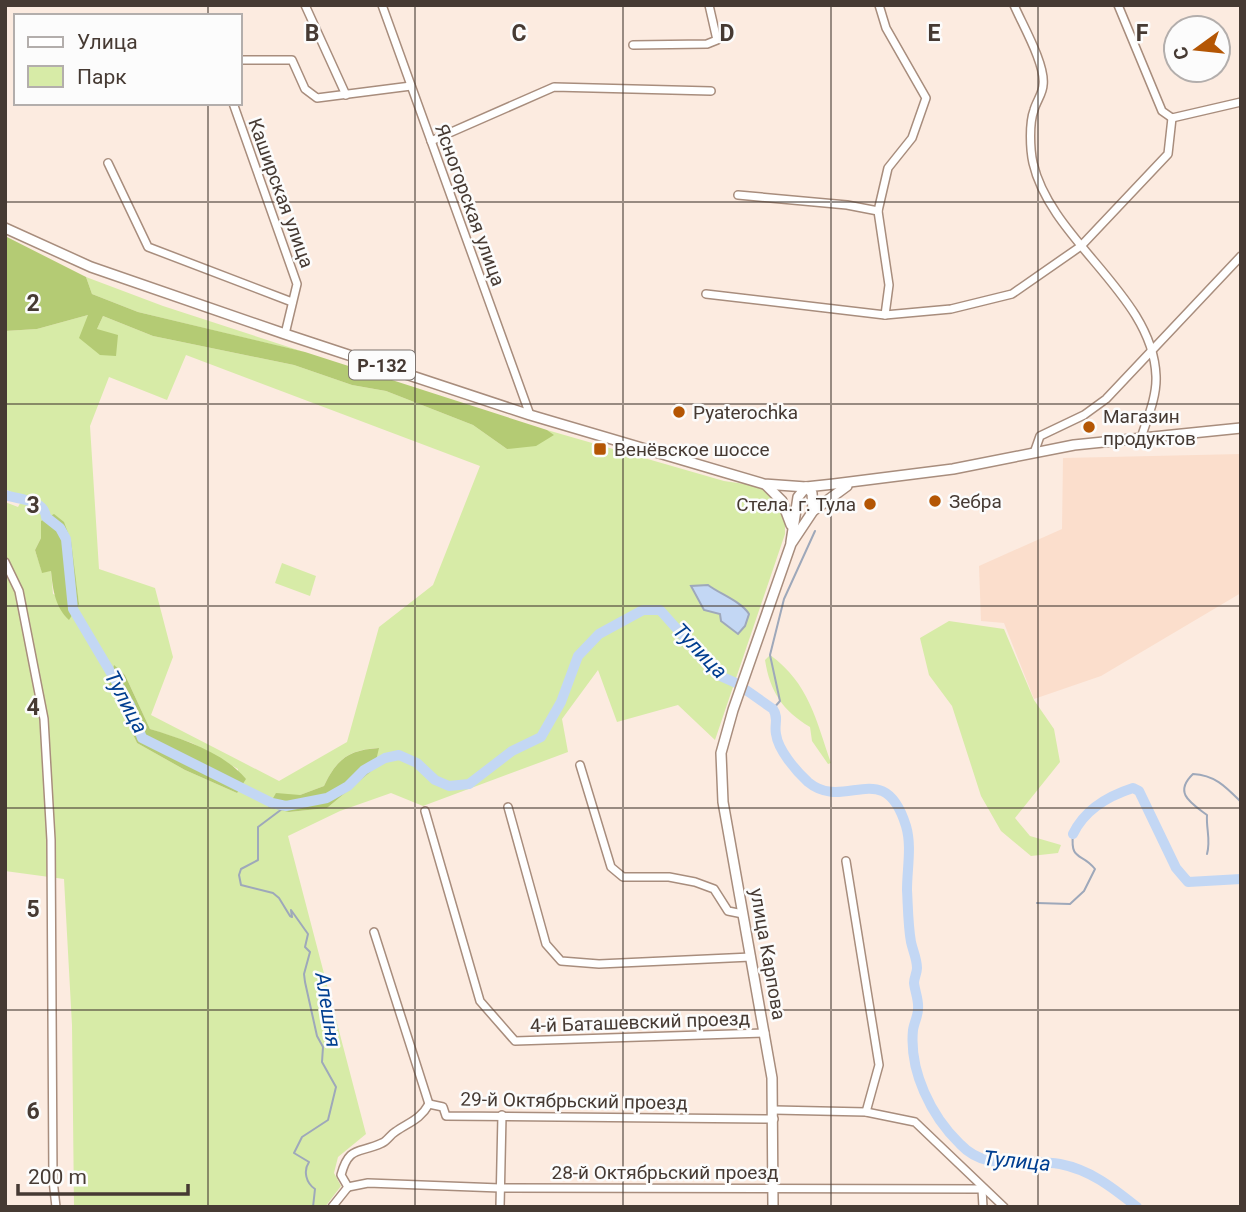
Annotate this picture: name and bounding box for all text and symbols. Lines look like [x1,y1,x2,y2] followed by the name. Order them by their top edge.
[14,14,242,105] legend
[1162,14,1232,84] north arrow
[305,20,319,47] text: B
[511,20,527,47] text: C
[720,20,734,47] text: D
[928,20,941,47] text: E
[1136,20,1149,47] text: F
[77,30,138,54] text: Улица
[1168,44,1194,62] text: С
[77,65,127,89] text: Парк
[243,115,319,271] street label: Каширская улица
[430,121,510,289] street label: Ясногорская улица
[26,290,40,317] text: 2
[349,351,415,380] road number: Р-132
[693,401,798,424] place label: Pyaterochka
[671,404,687,420] marker: Pyaterochka
[1103,405,1196,450] place label: Магазин продуктов
[1081,419,1097,435] marker: Магазин продуктов
[614,438,770,461] place label: Венёвское шоссе
[592,441,608,457] marker: Венёвское шоссе
[949,490,1002,513] place label: Зебра
[26,492,40,519] text: 3
[736,493,856,516] place label: Стела. г. Тула
[927,493,943,509] marker: Зебра
[862,496,878,512] marker: Стела. г. Тула
[668,618,732,684] water label: Тулица
[100,667,152,737] water label: Тулица
[26,694,40,721] text: 4
[745,886,791,1022] street label: улица Карпова
[26,896,40,923] text: 5
[310,970,346,1049] water label: Алешня
[530,1007,750,1037] street label: 4-й Баташевский проезд
[460,1088,688,1114] street label: 29-й Октябрьский проезд
[26,1098,40,1125] text: 6
[982,1146,1052,1176] water label: Тулица
[18,1152,187,1196] scale bar
[551,1161,779,1184] street label: 28-й Октябрьский проезд
[28,1165,87,1189] text: 200 m

